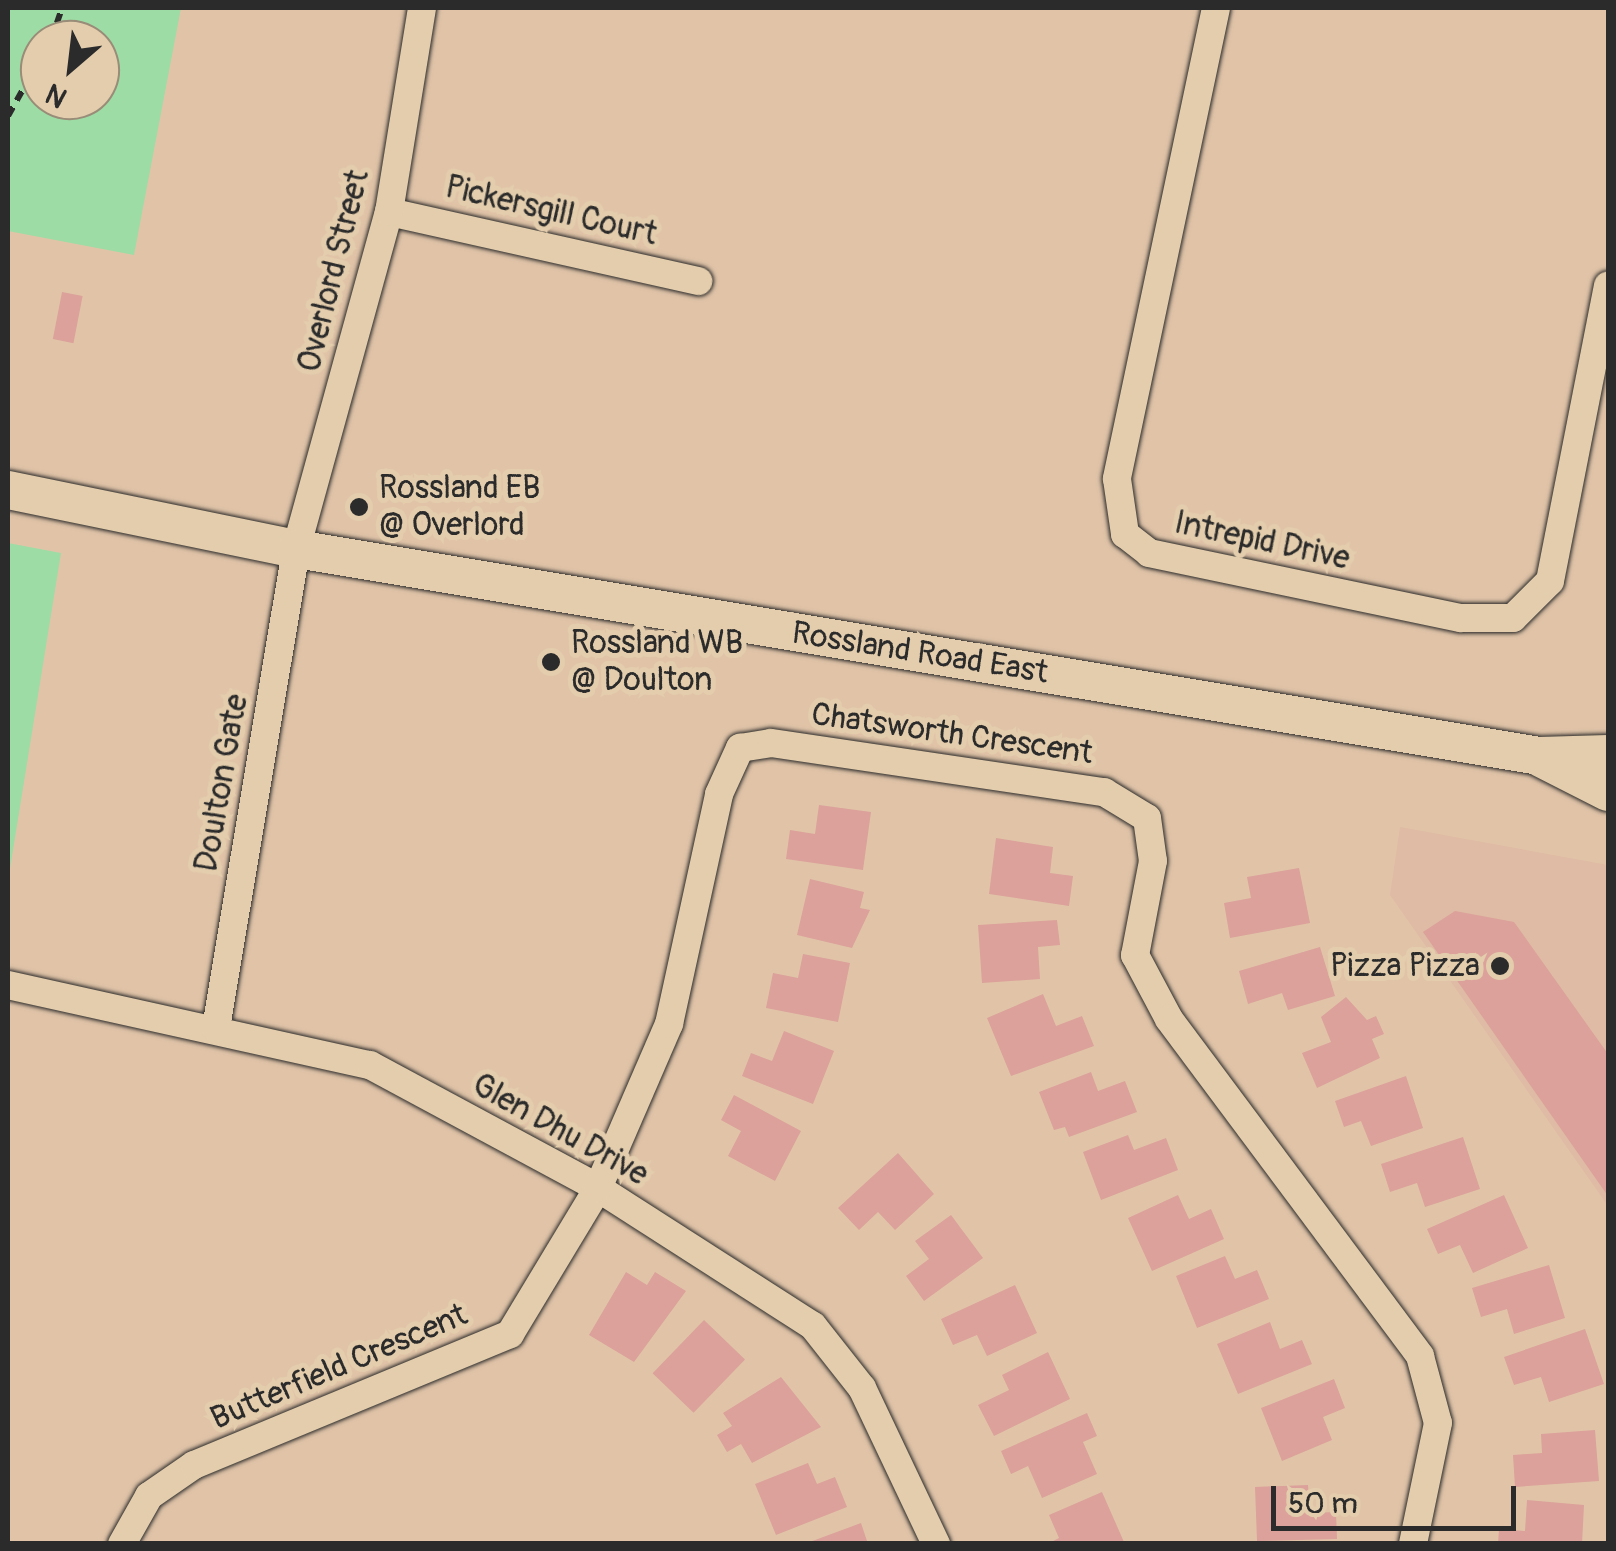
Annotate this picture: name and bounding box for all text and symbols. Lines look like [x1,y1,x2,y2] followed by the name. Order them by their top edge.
[20,20,120,120] north arrow
[40,75,73,115] text: N
[290,166,378,376] street label: Overlord Street
[442,168,660,254] street label: Pickersgill Court
[379,470,540,545] place label: Rossland EB @ Overlord
[348,496,370,518] marker: Rossland EB @ Overlord
[1171,504,1353,578] street label: Intrepid Drive
[789,614,1051,692] street label: Rossland Road East
[571,625,743,700] place label: Rossland WB @ Doulton
[540,651,562,673] marker: Rossland WB @ Doulton
[187,691,257,875] street label: Doulton Gate
[809,695,1095,773] street label: Chatsworth Crescent
[1330,947,1480,985] place label: Pizza Pizza
[1489,955,1511,977] marker: Pizza Pizza
[465,1066,655,1194] street label: Glen Dhu Drive
[205,1296,473,1438] street label: Butterfield Crescent
[1276,1466,1521,1528] scale bar
[1288,1485,1358,1522] text: 50 m

